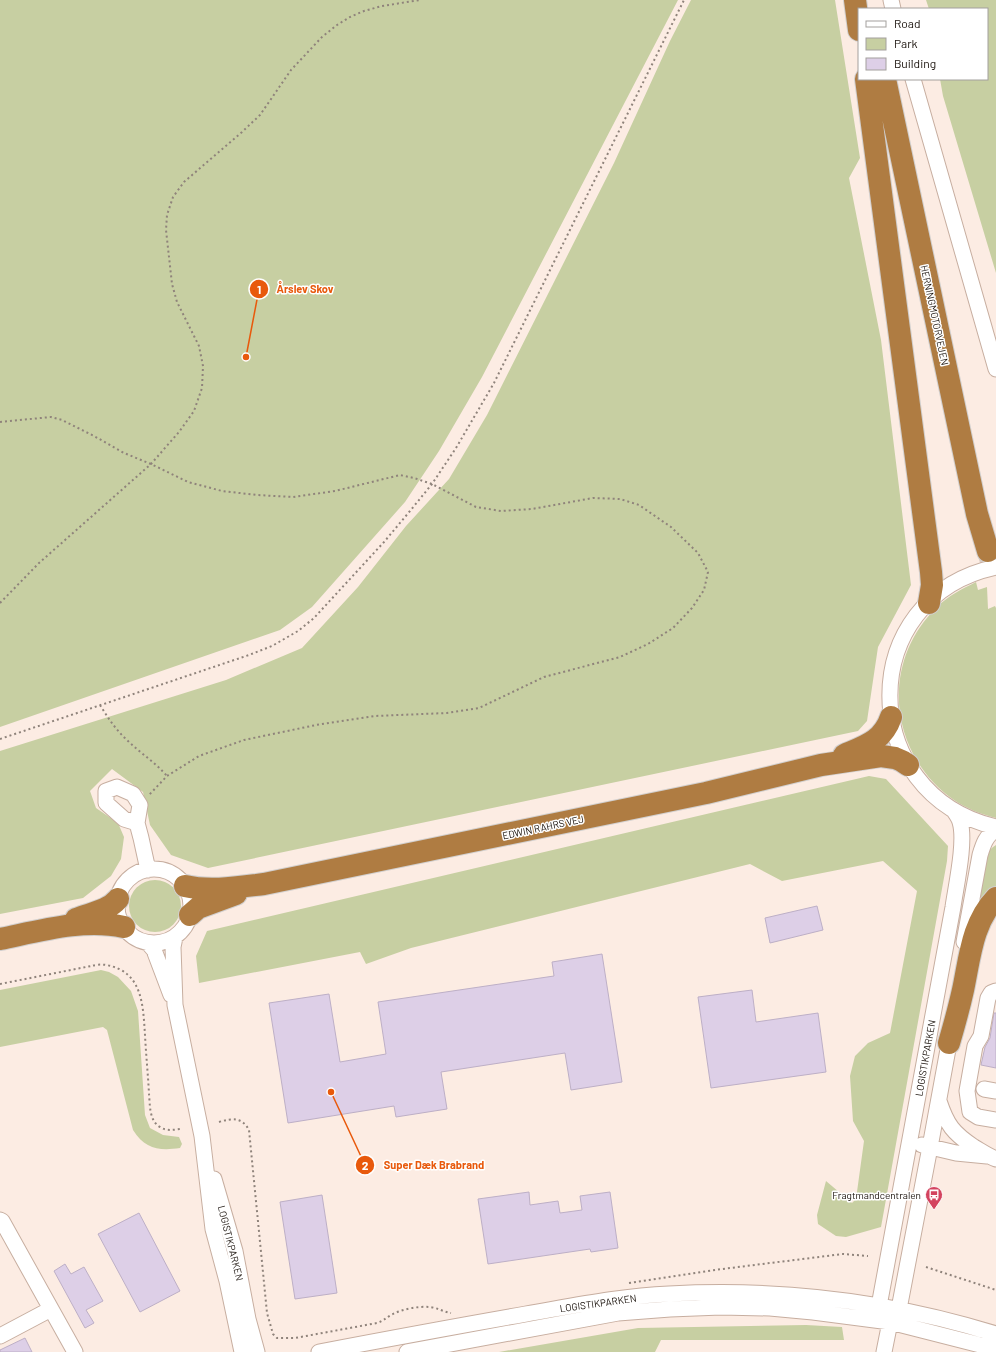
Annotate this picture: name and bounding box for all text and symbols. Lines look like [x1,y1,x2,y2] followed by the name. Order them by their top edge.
[858,8,988,80] legend
[894,16,921,30] text: Road
[894,36,918,50] text: Park
[894,56,936,70] text: Building
[919,264,951,366] street label: HERNINGMOTORVEJEN
[249,278,342,301] callout: Årslev Skov
[277,281,334,295] text: Årslev Skov
[257,282,261,296] text: 1
[501,813,585,841] street label: EDWIN RAHRS VEJ
[912,1019,938,1097] street label: LOGISTIKPARKEN
[355,1154,492,1177] callout: Super Dæk Brabrand
[362,1158,369,1172] text: 2
[384,1158,484,1171] text: Super Dæk Brabrand
[924,1185,944,1210] bus stop icon: Fragtmandcentralen
[832,1189,921,1201] place label: Fragtmandcentralen
[216,1204,246,1282] street label: LOGISTIKPARKEN
[559,1292,637,1314] street label: LOGISTIKPARKEN

